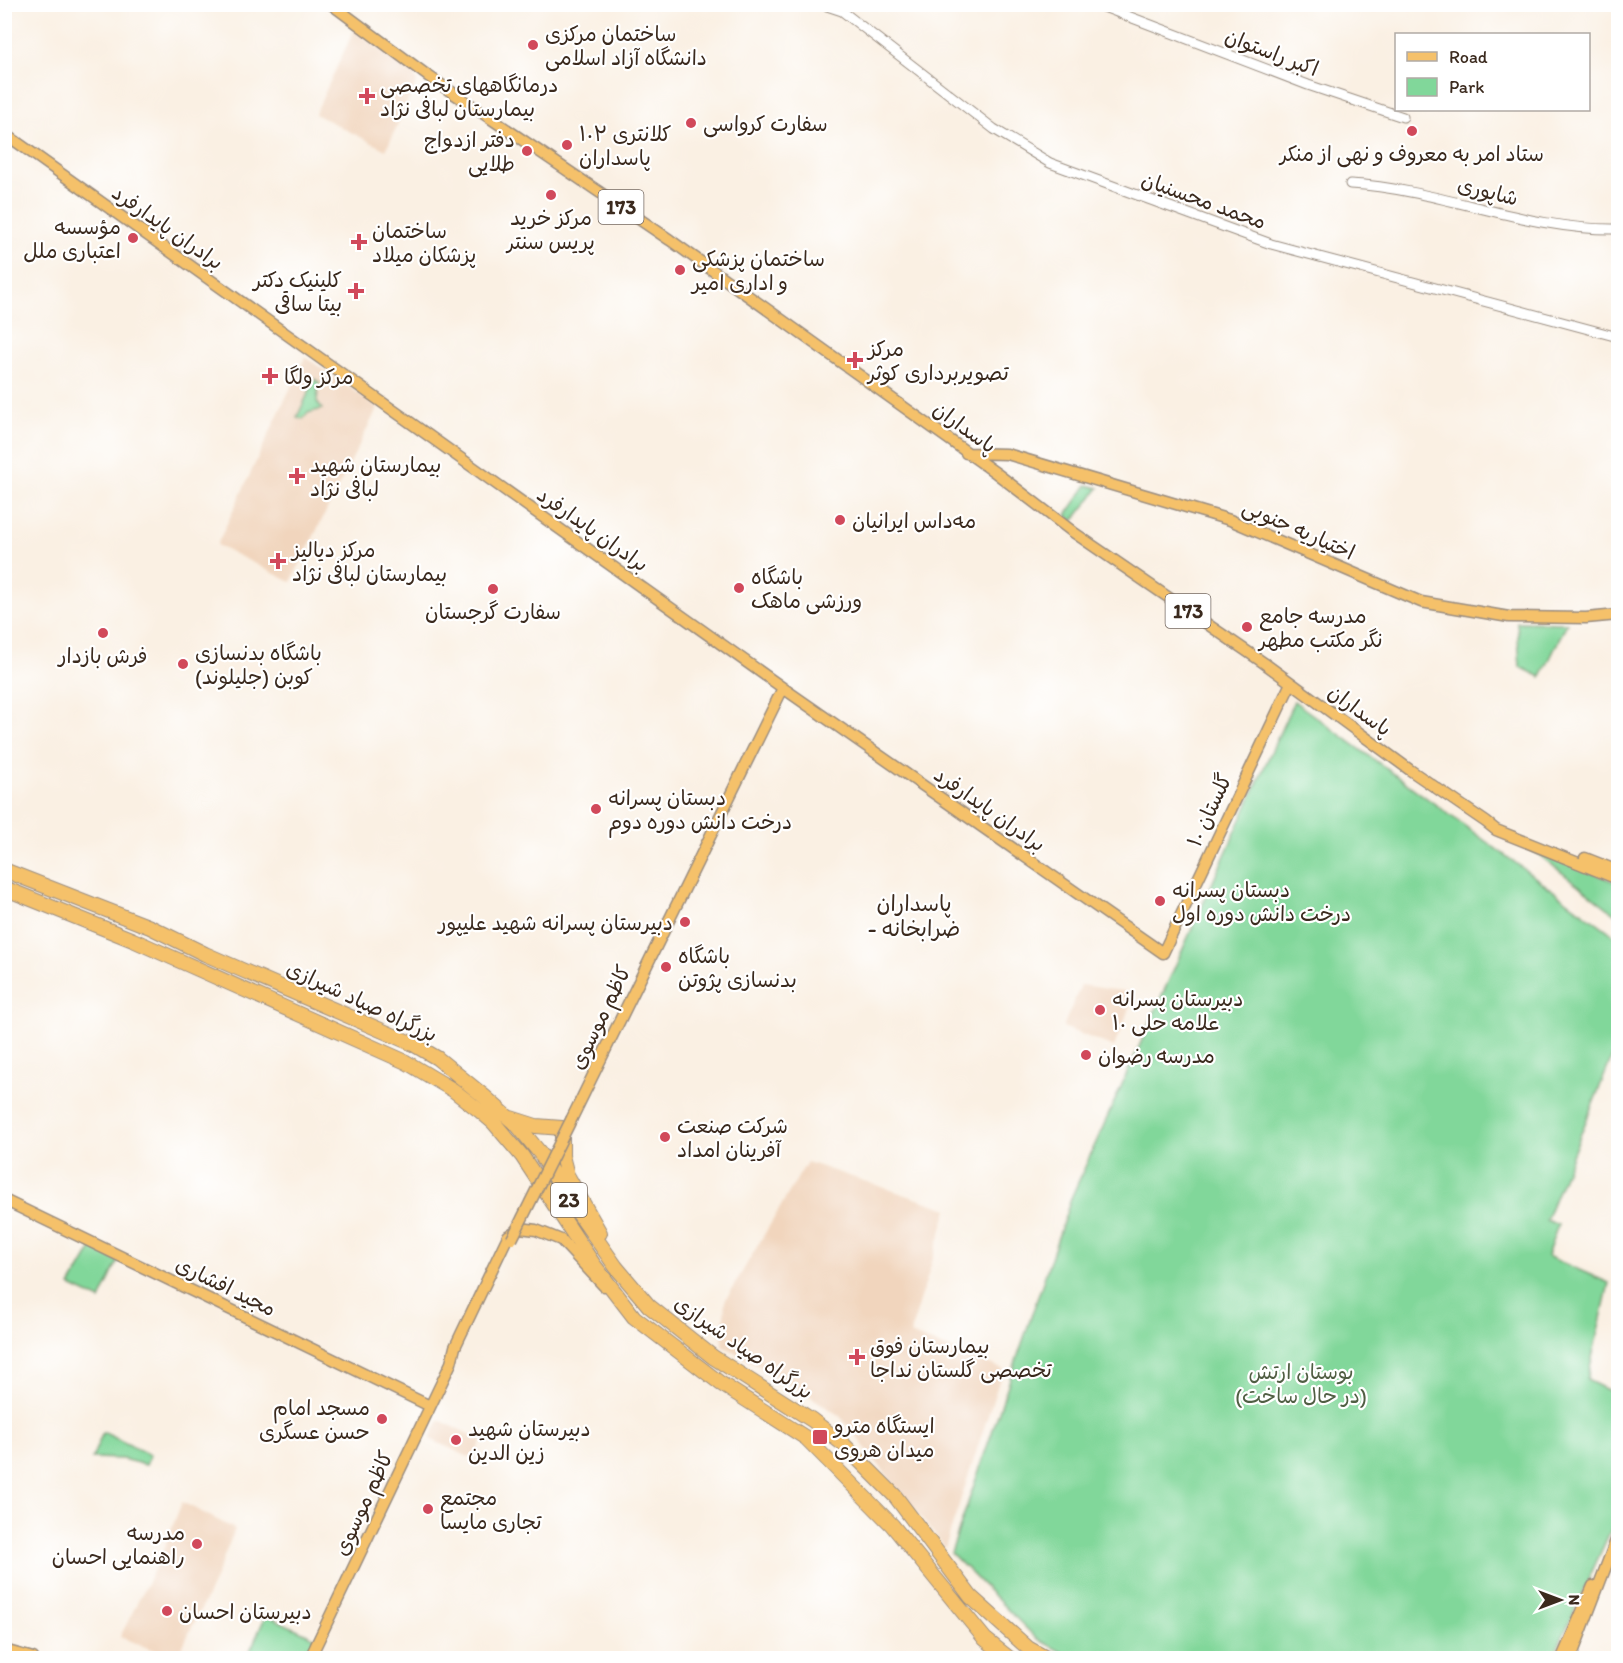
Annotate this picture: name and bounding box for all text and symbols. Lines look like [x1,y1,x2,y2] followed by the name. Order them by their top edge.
[545,21,707,72] place label: ساختمان مرکزی دانشگاه آزاد اسلامی
[1221,23,1322,82] street label: اکبر راستوان
[1395,33,1590,111] legend
[526,38,540,52] marker: ساختمان مرکزی دانشگاه آزاد اسلامی
[1449,46,1488,68] text: Road
[380,72,558,122] place label: درمانگاههای تخصصی بیمارستان لبافی نژاد
[1449,76,1484,98] text: Park
[358,87,376,105] marker: درمانگاههای تخصصی بیمارستان لبافی نژاد
[703,111,828,138] place label: سفارت کرواسی
[684,116,698,130] marker: سفارت کرواسی
[579,121,671,171] place label: کلانتری ۱۰۲ پاسداران
[1405,124,1419,138] marker: ستاد امر به معروف و نهی از منکر
[424,127,515,178] place label: دفتر ازدواج طلایی
[560,138,574,152] marker: کلانتری ۱۰۲ پاسداران
[1278,141,1544,168] place label: ستاد امر به معروف و نهی از منکر
[520,144,534,158] marker: دفتر ازدواج طلایی
[1138,166,1270,234] street label: محمد محسنیان
[1455,171,1521,212] street label: شاپوری
[107,179,228,275] street label: برادران پایدارفرد
[544,188,558,202] marker: مرکز خرید پریس سنتر
[598,190,644,224] road number: 173
[505,205,595,255] place label: مرکز خرید پریس سنتر
[23,214,121,264] place label: مؤسسه اعتباری ملل
[372,218,476,268] place label: ساختمان پزشکان میلاد
[126,231,140,245] marker: مؤسسه اعتباری ملل
[350,233,368,251] marker: ساختمان پزشکان میلاد
[690,246,825,295] place label: ساختمان پزشکی و اداری امیر
[673,263,687,277] marker: ساختمان پزشکی و اداری امیر
[251,267,342,317] place label: کلینیک دکتر بیتا ساقی
[347,282,365,300] marker: کلینیک دکتر بیتا ساقی
[866,336,1010,386] place label: مرکز تصویربرداری کوثر
[846,351,864,369] marker: مرکز تصویربرداری کوثر
[284,364,353,389] place label: مرکز ولگا
[261,367,279,385] marker: مرکز ولگا
[928,396,1001,459] street label: پاسداران
[310,452,441,502] place label: بیمارستان شهید لبافی نژاد
[288,467,306,485] marker: بیمارستان شهید لبافی نژاد
[532,481,653,577] street label: برادران پایدارفرد
[1238,493,1359,567] street label: اختیاریه جنوبی
[852,508,976,533] place label: مه‌داس ایرانیان
[833,513,847,527] marker: مه‌داس ایرانیان
[290,537,447,587] place label: مرکز دیالیز بیمارستان لبافی نژاد
[269,552,287,570] marker: مرکز دیالیز بیمارستان لبافی نژاد
[751,564,862,615] place label: باشگاه ورزشی ماهک
[732,581,746,595] marker: باشگاه ورزشی ماهک
[486,582,500,596] marker: سفارت گرجستان
[1166,594,1210,628] road number: 173
[425,599,561,624] place label: سفارت گرجستان
[1257,603,1383,653] place label: مدرسه جامع نگر مکتب مطهر
[1240,620,1254,634] marker: مدرسه جامع نگر مکتب مطهر
[96,626,110,640] marker: فرش بازدار
[195,640,322,690] place label: باشگاه بدنسازی کوبن (جلیلوند)
[57,643,147,669] place label: فرش بازدار
[176,657,190,671] marker: باشگاه بدنسازی کوبن (جلیلوند)
[1323,679,1396,742] street label: پاسداران
[929,761,1050,857] street label: برادران پایدارفرد
[1181,769,1237,851] street label: گلستان ۱۰
[608,785,792,838] place label: دبستان پسرانه درخت دانش دوره دوم
[589,802,603,816] marker: دبستان پسرانه درخت دانش دوره دوم
[1172,877,1351,926] place label: دبستان پسرانه درخت دانش دوره اول
[868,890,960,942] district label: پاسداران - ضرابخانه
[1153,894,1167,908] marker: دبستان پسرانه درخت دانش دوره اول
[436,910,673,936] place label: دبیرستان پسرانه شهید علیپور
[678,915,692,929] marker: دبیرستان پسرانه شهید علیپور
[678,943,797,993] place label: باشگاه بدنسازی پژوتن
[282,955,441,1048] street label: بزرگراه صیاد شیرازی
[659,960,673,974] marker: باشگاه بدنسازی پژوتن
[564,961,640,1075] street label: کاظم موسوی
[1112,986,1243,1037] place label: دبیرستان پسرانه علامه حلی ۱۰
[1093,1003,1107,1017] marker: دبیرستان پسرانه علامه حلی ۱۰
[1098,1043,1215,1069] place label: مدرسه رضوان
[1079,1048,1093,1062] marker: مدرسه رضوان
[677,1113,788,1162] place label: شرکت صنعت آفرینان امداد
[658,1130,672,1144] marker: شرکت صنعت آفرینان امداد
[551,1183,587,1217] road number: 23
[172,1251,280,1321] street label: مجید افشاری
[669,1290,818,1405] street label: بزرگراه صیاد شیرازی
[870,1333,1053,1384] place label: بیمارستان فوق تخصصی گلستان نداجا
[848,1348,866,1366] marker: بیمارستان فوق تخصصی گلستان نداجا
[1235,1359,1367,1408] park label: بوستان ارتش (در حال ساخت)
[259,1395,370,1444] place label: مسجد امام حسن عسگری
[375,1412,389,1426] marker: مسجد امام حسن عسگری
[832,1413,935,1462] place label: ایستگاه مترو میدان هروی
[468,1416,591,1465] place label: دبیرستان شهید زین الدین
[811,1428,829,1446] marker: ایستگاه مترو میدان هروی
[449,1433,463,1447] marker: دبیرستان شهید زین الدین
[328,1447,402,1561] street label: کاظم موسوی
[440,1485,543,1534] place label: مجتمع تجاری مايسا
[421,1502,435,1516] marker: مجتمع تجاری مايسا
[52,1520,185,1571] place label: مدرسه راهنمایی احسان
[190,1537,204,1551] marker: مدرسه راهنمایی احسان
[1530,1570,1590,1630] north arrow
[1565,1595,1584,1605] text: N
[179,1599,312,1625] place label: دبیرستان احسان
[160,1604,174,1618] marker: دبیرستان احسان

